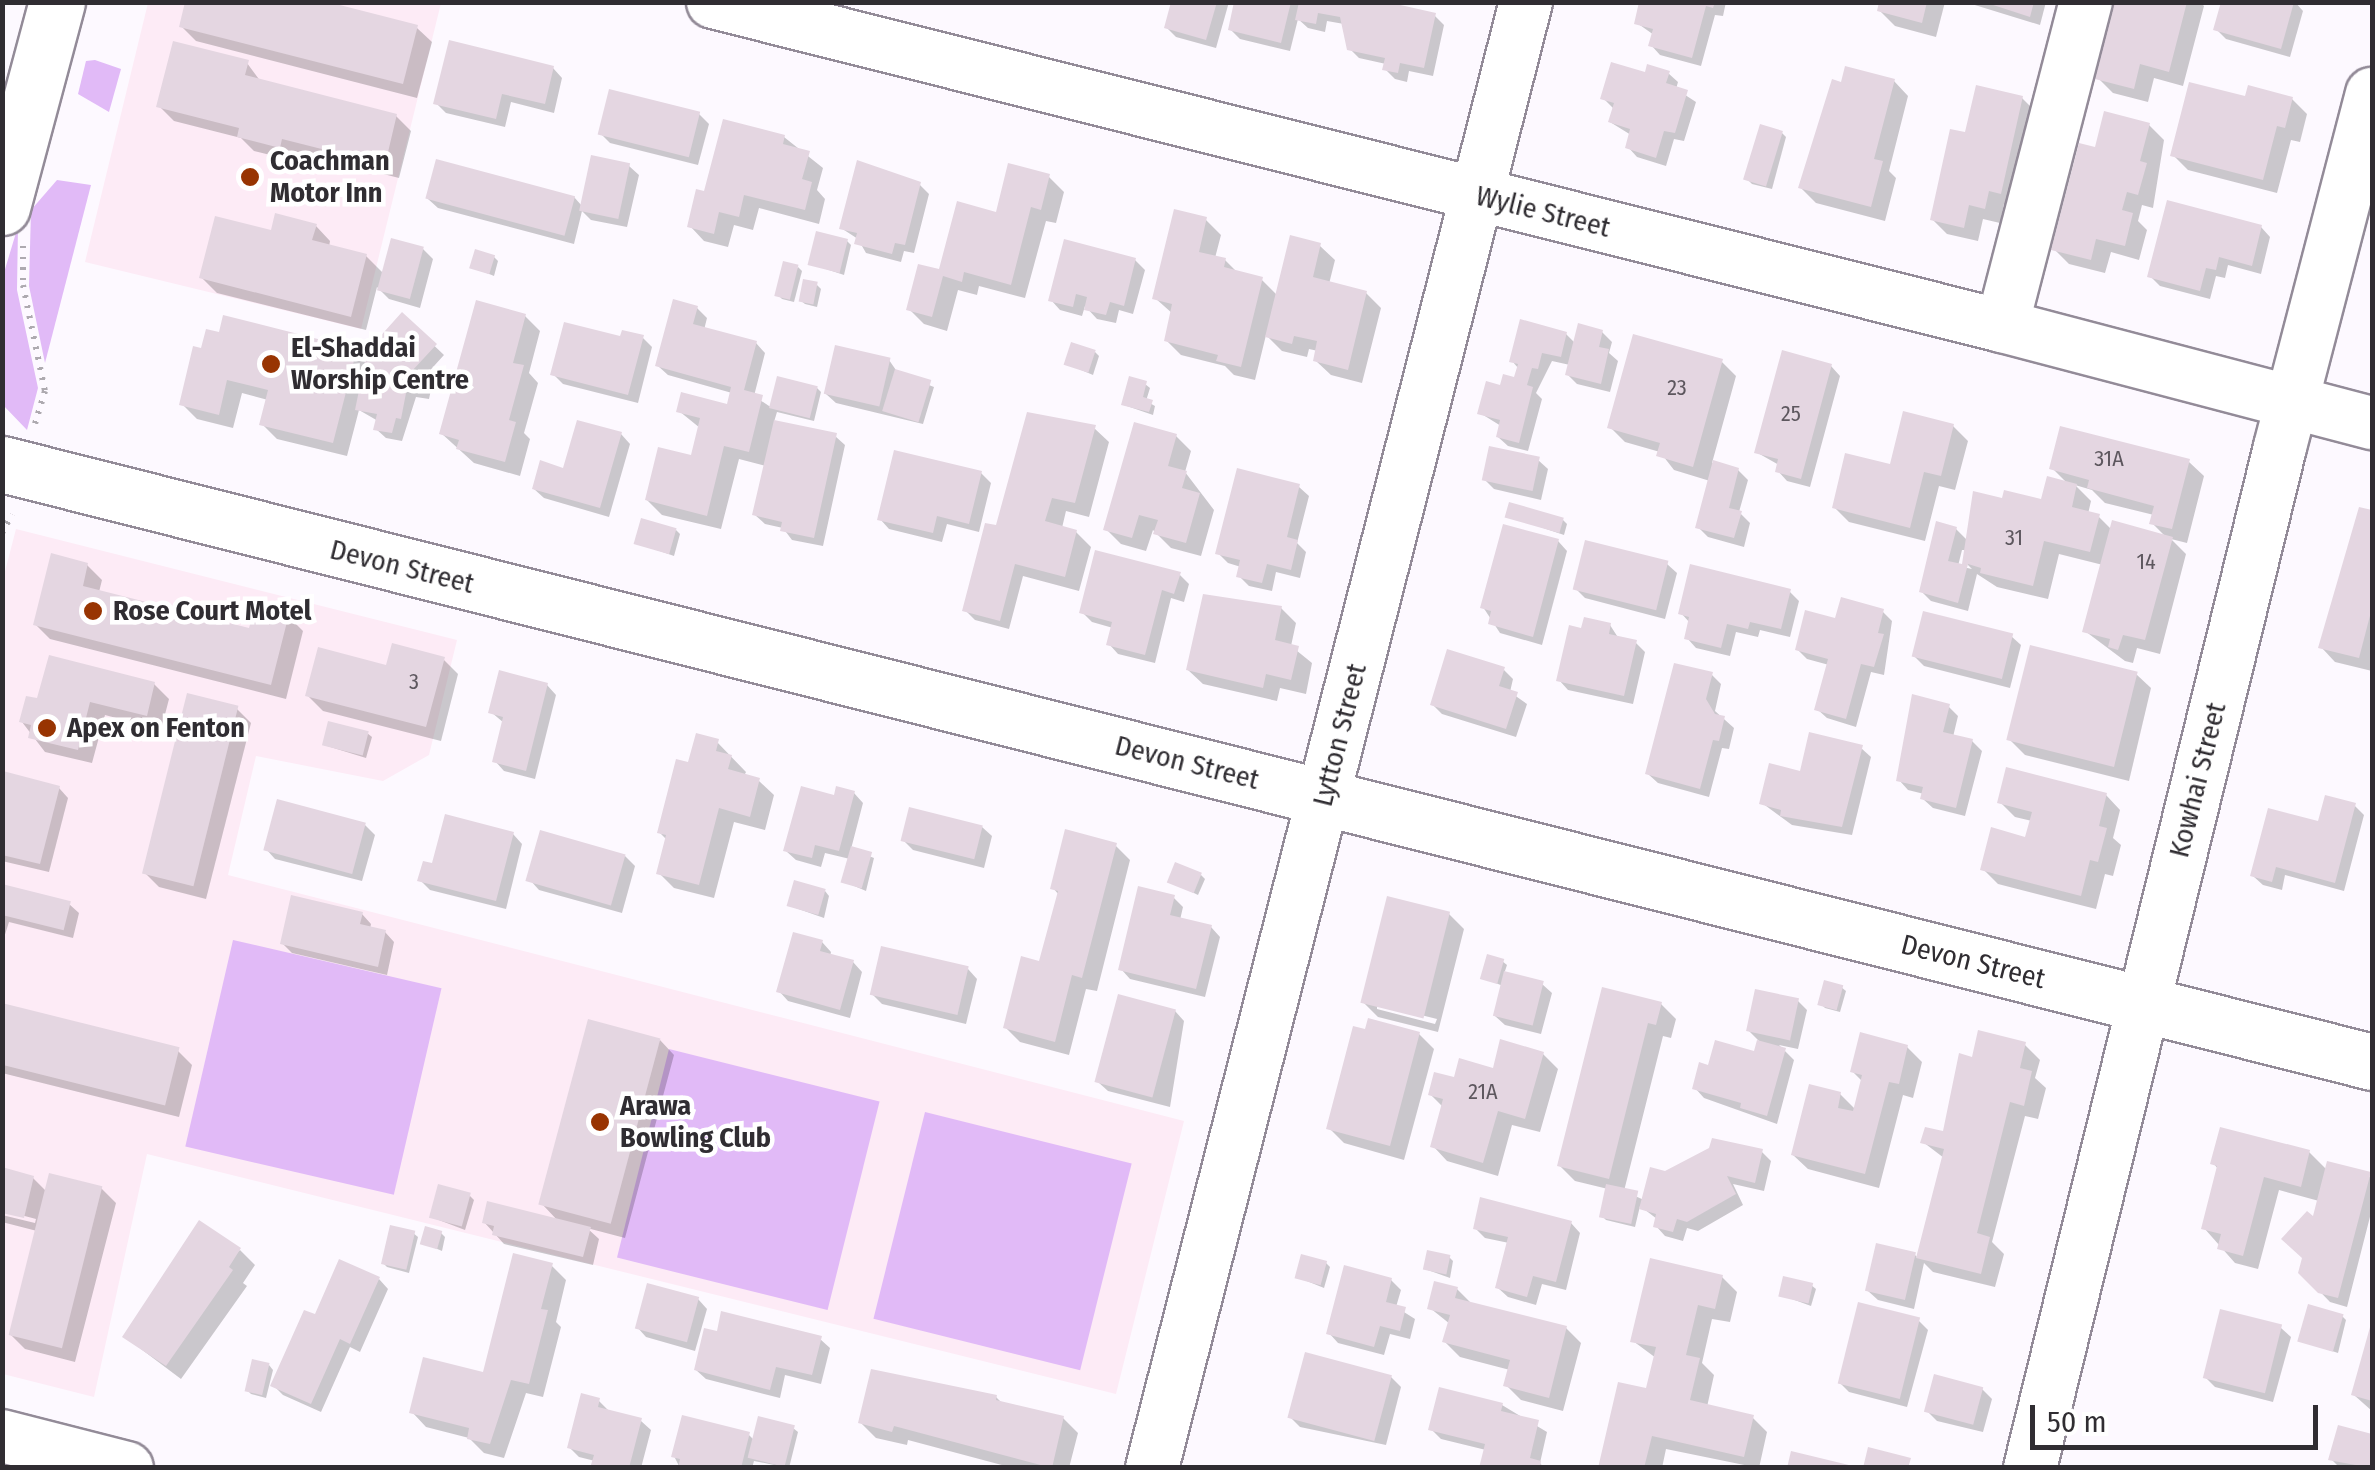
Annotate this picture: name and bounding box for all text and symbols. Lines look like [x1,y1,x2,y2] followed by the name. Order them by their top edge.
[270,144,390,210] place label: Coachman Motor Inn
[239,166,261,188] marker: Coachman Motor Inn
[1472,179,1614,245] street label: Wylie Street
[291,331,469,397] place label: El-Shaddai Worship Centre
[260,353,282,375] marker: El-Shaddai Worship Centre
[1667,375,1687,401] house number: 23
[1781,401,1801,427] house number: 25
[2094,446,2124,472] house number: 31A
[2005,525,2023,551] house number: 31
[326,533,478,601] street label: Devon Street
[2136,549,2156,575] house number: 14
[113,594,311,628] place label: Rose Court Motel
[82,600,104,622] marker: Rose Court Motel
[1306,660,1374,810] street label: Lytton Street
[409,669,419,695] house number: 3
[2163,699,2233,861] street label: Kowhai Street
[67,711,245,745] place label: Apex on Fenton
[36,717,58,739] marker: Apex on Fenton
[1111,729,1263,797] street label: Devon Street
[1897,928,2049,996] street label: Devon Street
[1468,1079,1498,1105] house number: 21A
[620,1089,771,1155] place label: Arawa Bowling Club
[589,1111,611,1133] marker: Arawa Bowling Club
[2035,1385,2322,1447] scale bar
[2047,1404,2107,1440] text: 50 m

